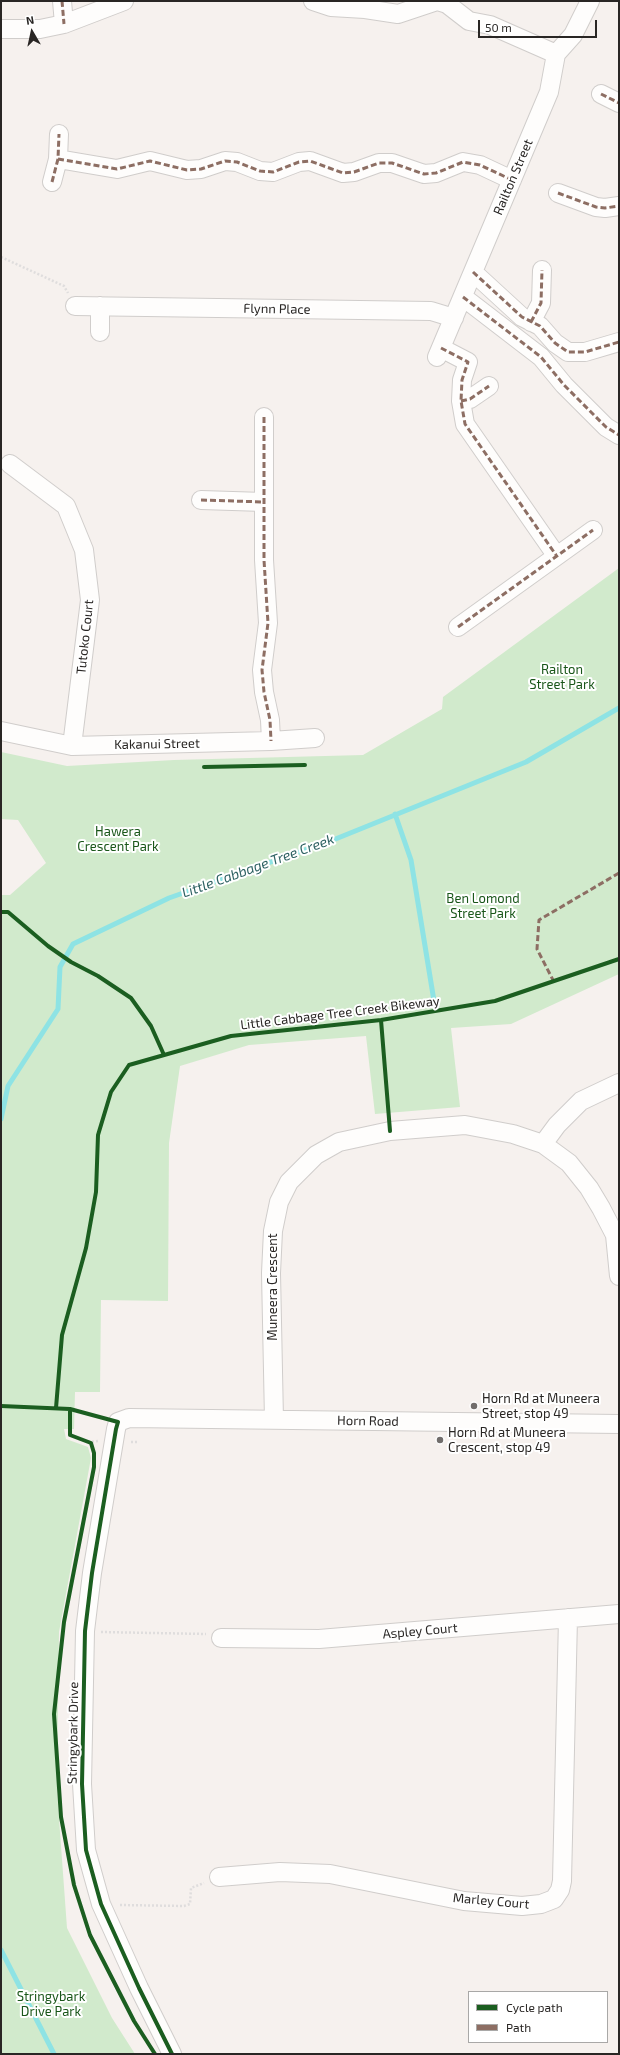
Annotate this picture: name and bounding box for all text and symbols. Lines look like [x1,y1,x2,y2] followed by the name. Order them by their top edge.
[12,12,52,52] north arrow
[480,12,599,38] scale bar
[25,13,35,27] text: N
[485,20,512,34] text: 50 m
[490,137,536,217] street label: Railton Street
[243,301,311,317] street label: Flynn Place
[73,599,97,675] street label: Tutoko Court
[529,662,595,693] park label: Railton Street Park
[114,735,200,753] street label: Kakanui Street
[77,824,159,855] park label: Hawera Crescent Park
[180,831,336,901] water label: Little Cabbage Tree Creek
[446,891,520,922] park label: Ben Lomond Street Park
[239,993,441,1033] street label: Little Cabbage Tree Creek Bikeway
[265,1233,281,1341] street label: Muneera Crescent
[482,1391,600,1422] place label: Horn Rd at Muneera Street, stop 49
[469,1401,479,1411] marker: Horn Rd at Muneera Street, stop 49
[337,1413,399,1429] street label: Horn Road
[448,1425,566,1456] place label: Horn Rd at Muneera Crescent, stop 49
[435,1435,445,1445] marker: Horn Rd at Muneera Crescent, stop 49
[382,1620,458,1642] street label: Aspley Court
[64,1682,82,1784] street label: Stringybark Drive
[452,1890,530,1912] street label: Marley Court
[17,1989,85,2020] park label: Stringybark Drive Park
[468,1991,608,2043] legend
[506,2000,563,2014] text: Cycle path
[506,2020,531,2034] text: Path

